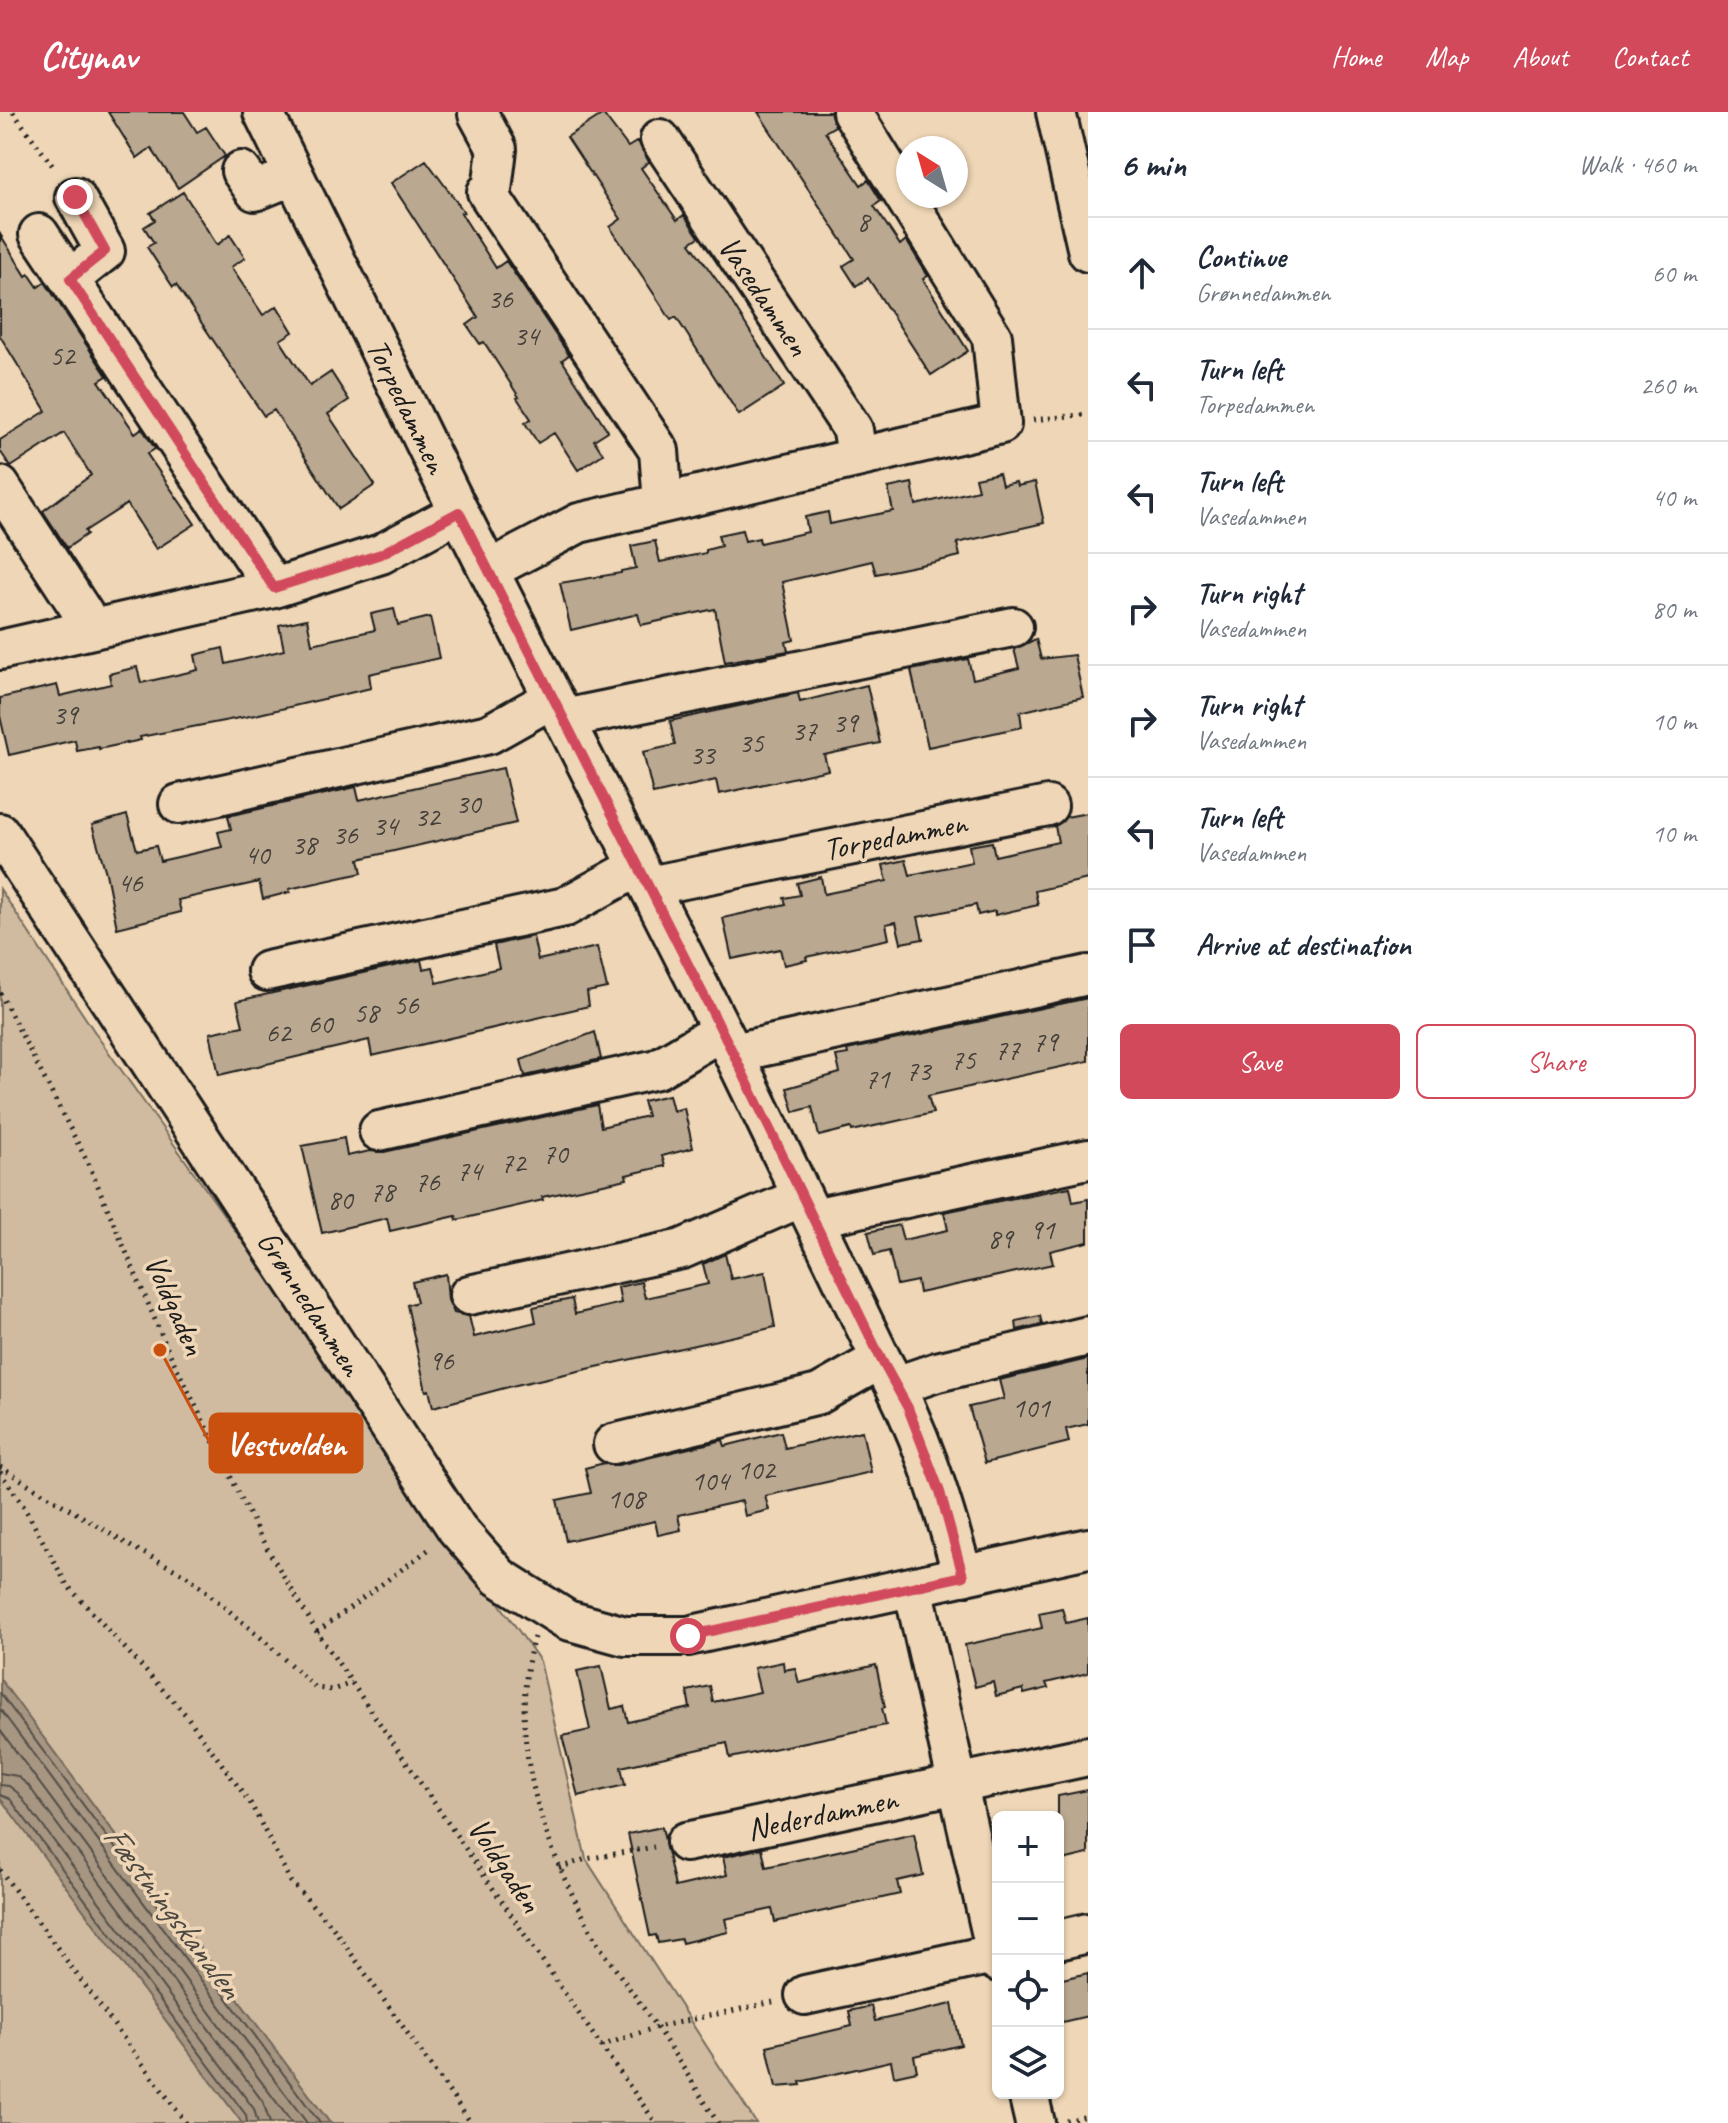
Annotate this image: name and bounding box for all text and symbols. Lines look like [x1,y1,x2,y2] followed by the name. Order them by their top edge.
[40,33,137,80] text: Citynav
[1331,39,1381,74] text: Home
[1425,39,1468,74] text: Map
[1512,39,1568,74] text: About
[1612,39,1688,74] text: Contact
[896,136,968,208] north arrow
[1120,143,1186,186] text: 6 min
[1579,148,1696,181] text: Walk · 460 m
[57,179,93,215] route end
[857,204,872,239] house number: 8
[709,228,819,364] street label: Vasedammen
[1196,238,1286,276] text: Continue
[1120,251,1164,295] icon: ahead
[1652,257,1696,290] text: 60 m
[1196,276,1330,309] text: Grønnedammen
[487,281,514,316] house number: 36
[513,318,541,353] house number: 34
[357,332,458,482] street label: Torpedammen
[49,338,77,373] house number: 52
[1196,350,1283,388] text: Turn left
[1120,363,1164,407] icon: left
[1640,369,1696,402] text: 260 m
[1196,388,1314,421] text: Torpedammen
[1196,462,1283,500] text: Turn left
[1120,475,1164,519] icon: left
[1652,481,1696,514] text: 40 m
[1196,500,1306,533] text: Vasedammen
[1196,574,1301,612] text: Turn right
[1120,587,1164,631] icon: right
[1652,593,1696,626] text: 80 m
[1196,612,1306,645] text: Vasedammen
[1196,686,1301,724] text: Turn right
[52,697,80,732] house number: 39
[1120,699,1164,743] icon: right
[832,705,860,740] house number: 39
[1652,705,1696,738] text: 10 m
[791,713,818,748] house number: 37
[1196,724,1306,757] text: Vasedammen
[738,725,765,760] house number: 35
[689,737,717,772] house number: 33
[455,786,483,821] house number: 30
[1196,798,1283,836] text: Turn left
[414,799,442,834] house number: 32
[820,802,972,870] street label: Torpedammen
[372,808,400,843] house number: 34
[1120,811,1164,855] icon: left
[332,817,359,852] house number: 36
[1652,817,1696,850] text: 10 m
[291,827,319,862] house number: 38
[1196,836,1306,869] text: Vasedammen
[244,837,272,872] house number: 40
[117,865,144,900] house number: 46
[1120,923,1164,967] icon: arrive
[1196,926,1411,964] text: Arrive at destination
[393,987,420,1022] house number: 56
[353,995,381,1030] house number: 58
[307,1006,335,1041] house number: 60
[265,1015,293,1050] house number: 62
[1032,1024,1060,1059] house number: 79
[1120,1024,1400,1099] button: Save
[1416,1024,1696,1099] button: Share
[994,1032,1021,1067] house number: 77
[950,1042,977,1077] house number: 75
[905,1053,933,1088] house number: 73
[864,1061,891,1096] house number: 71
[542,1136,570,1171] house number: 70
[500,1145,528,1180] house number: 72
[456,1153,484,1188] house number: 74
[414,1164,441,1199] house number: 76
[369,1174,397,1209] house number: 78
[327,1182,355,1217] house number: 80
[1029,1212,1056,1247] house number: 91
[987,1221,1015,1256] house number: 89
[248,1223,373,1385] street label: Grønnedammen
[135,1248,215,1362] street label: Voldgaden
[428,1343,455,1378] house number: 96
[1012,1390,1051,1425] house number: 101
[210,1414,362,1472] callout: Vestvolden
[226,1422,349,1465] text: Vestvolden
[737,1452,777,1487] house number: 102
[691,1463,731,1498] house number: 104
[607,1481,647,1516] house number: 108
[670,1618,706,1654] route start
[743,1778,902,1850] street label: Nederdammen
[458,1810,552,1921] street label: Voldgaden
[992,1811,1064,2099] map controls
[992,1811,1064,1883] button: +
[94,1816,254,2008] water label: Fæstningskanalen
[992,1883,1064,1955] button: −
[992,1955,1064,2027] button: locate
[992,2027,1064,2099] button: layers

